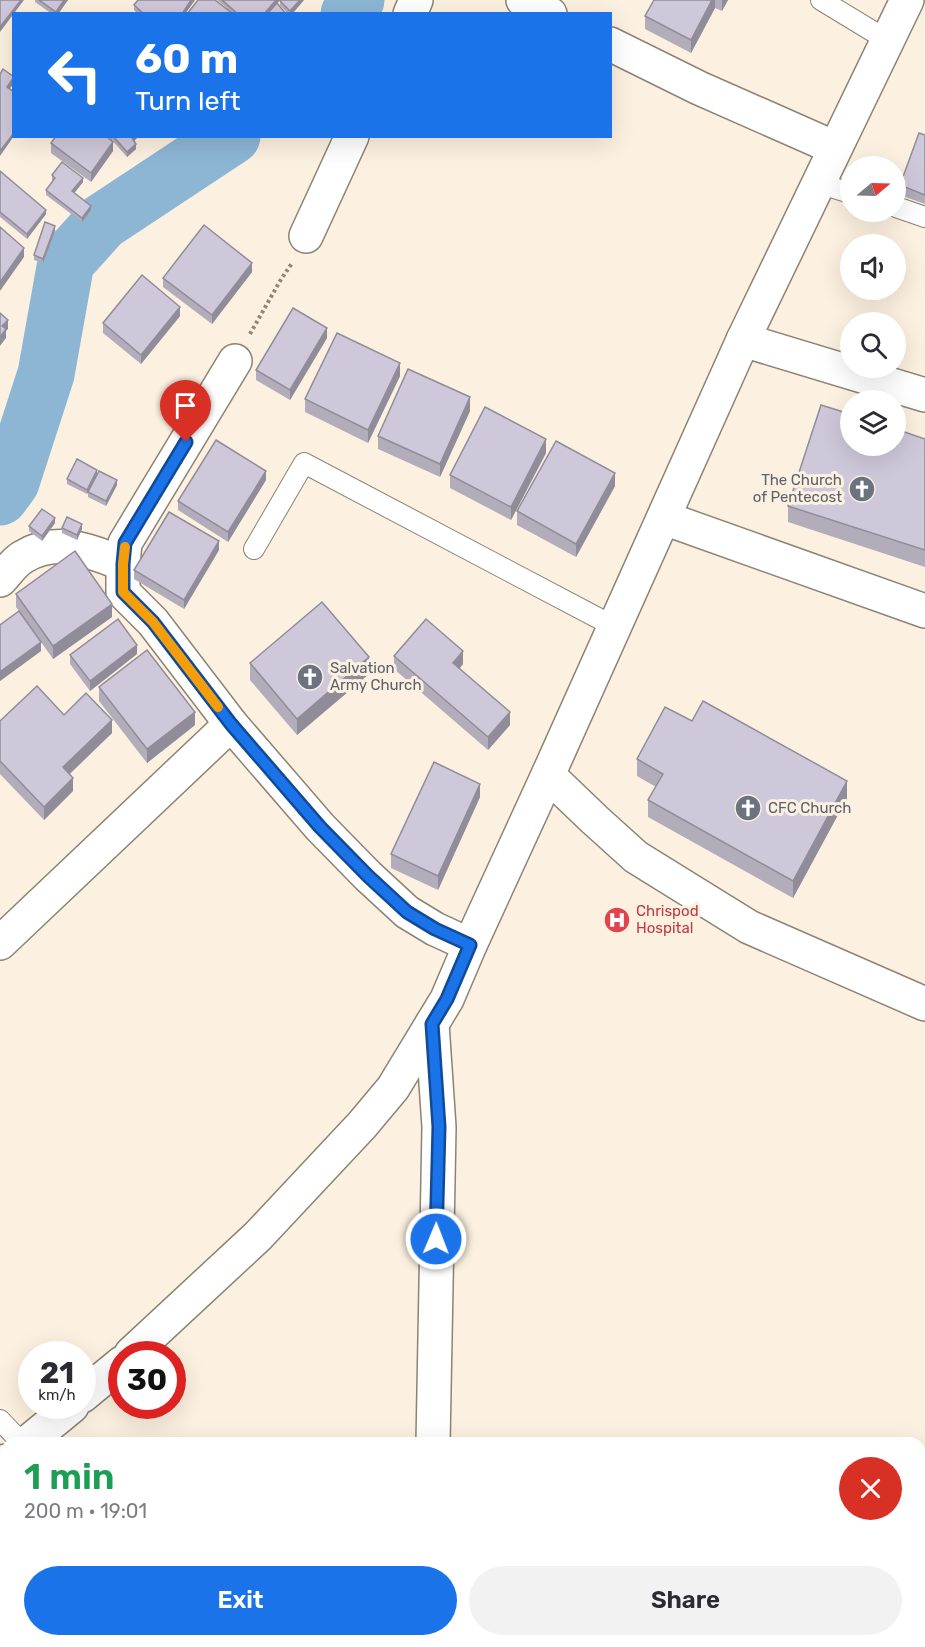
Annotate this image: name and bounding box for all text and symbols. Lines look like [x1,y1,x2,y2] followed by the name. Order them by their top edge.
[135,34,238,84] text: 60 m
[36,36,114,114] icon: left
[135,85,240,117] text: Turn left
[840,156,906,222] north arrow
[840,156,906,456] map controls
[840,234,906,300] button: sound
[840,312,906,378] button: search
[160,380,211,442] pin
[169,389,202,422] icon: arrive
[840,390,906,456] button: layers
[753,471,842,506] place label: The Church of Pentecost
[847,474,877,504] church icon: The Church of Pentecost
[330,659,422,694] place label: Salvation Army Church
[295,662,325,692] church icon: Salvation Army Church
[733,793,763,823] church icon: CFC Church
[768,799,851,817] place label: CFC Church
[636,902,699,937] place label: Chrispod Hospital
[602,905,632,935] hospital icon: Chrispod Hospital
[404,1207,468,1271] position arrow
[108,1341,186,1419] speed limit sign: 30
[40,1355,74,1391] text: 21
[38,1386,76,1404] text: km/h
[24,1455,115,1498] text: 1 min
[839,1457,902,1520] button: close
[24,1499,147,1523] text: 200 m · 19:01
[24,1566,457,1635] button: Exit
[469,1566,902,1635] button: Share

